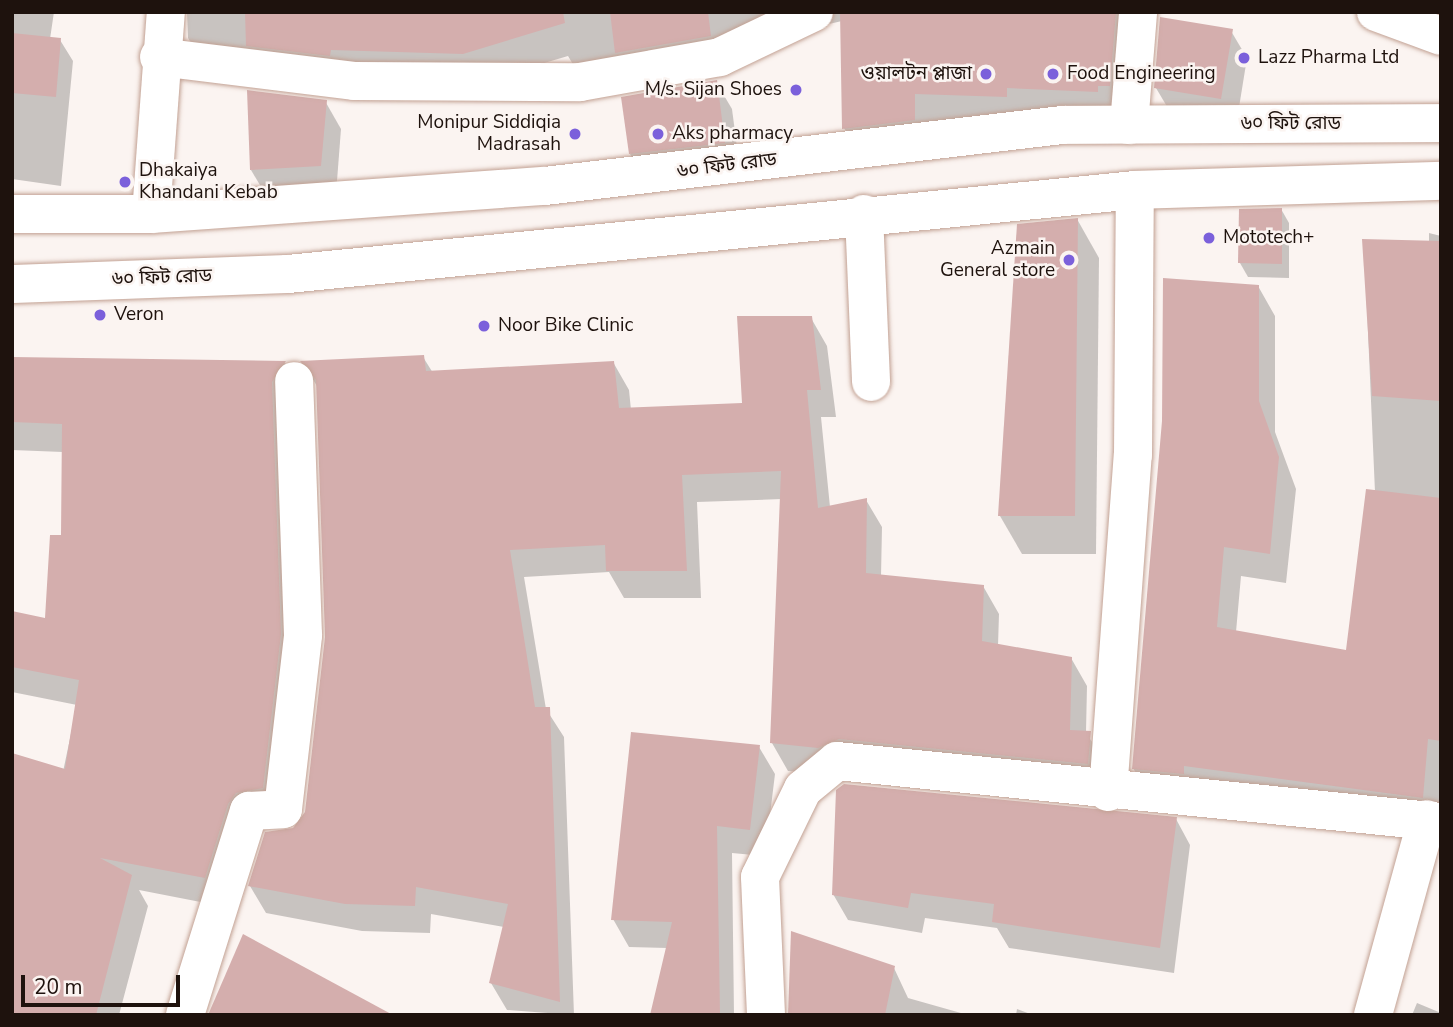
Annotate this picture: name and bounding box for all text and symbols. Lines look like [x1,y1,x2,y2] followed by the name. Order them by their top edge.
[1258,47,1399,69] place label: Lazz Pharma Ltd
[1236,50,1252,66] marker: Lazz Pharma Ltd
[861,63,972,85] place label: ওয়ালটন প্লাজা
[1067,63,1216,85] place label: Food Engineering
[978,66,994,82] marker: ওয়ালটন প্লাজা
[1045,66,1061,82] marker: Food Engineering
[645,79,782,101] place label: M/s. Sijan Shoes
[788,82,804,98] marker: M/s. Sijan Shoes
[417,112,561,156] place label: Monipur Siddiqia Madrasah
[1241,113,1341,135] street label: ৬০ ফিট রোড
[672,123,793,145] place label: Aks pharmacy
[567,126,583,142] marker: Monipur Siddiqia Madrasah
[650,126,666,142] marker: Aks pharmacy
[676,149,778,183] street label: ৬০ ফিট রোড
[139,160,278,204] place label: Dhakaiya Khandani Kebab
[117,174,133,190] marker: Dhakaiya Khandani Kebab
[1223,227,1314,249] place label: Mototech+
[1201,230,1217,246] marker: Mototech+
[940,238,1055,282] place label: Azmain General store
[1061,252,1077,268] marker: Azmain General store
[111,265,213,291] street label: ৬০ ফিট রোড
[114,304,164,326] place label: Veron
[92,307,108,323] marker: Veron
[498,315,633,337] place label: Noor Bike Clinic
[476,318,492,334] marker: Noor Bike Clinic
[24,960,184,1004] scale bar
[34,973,83,1001] text: 20 m

